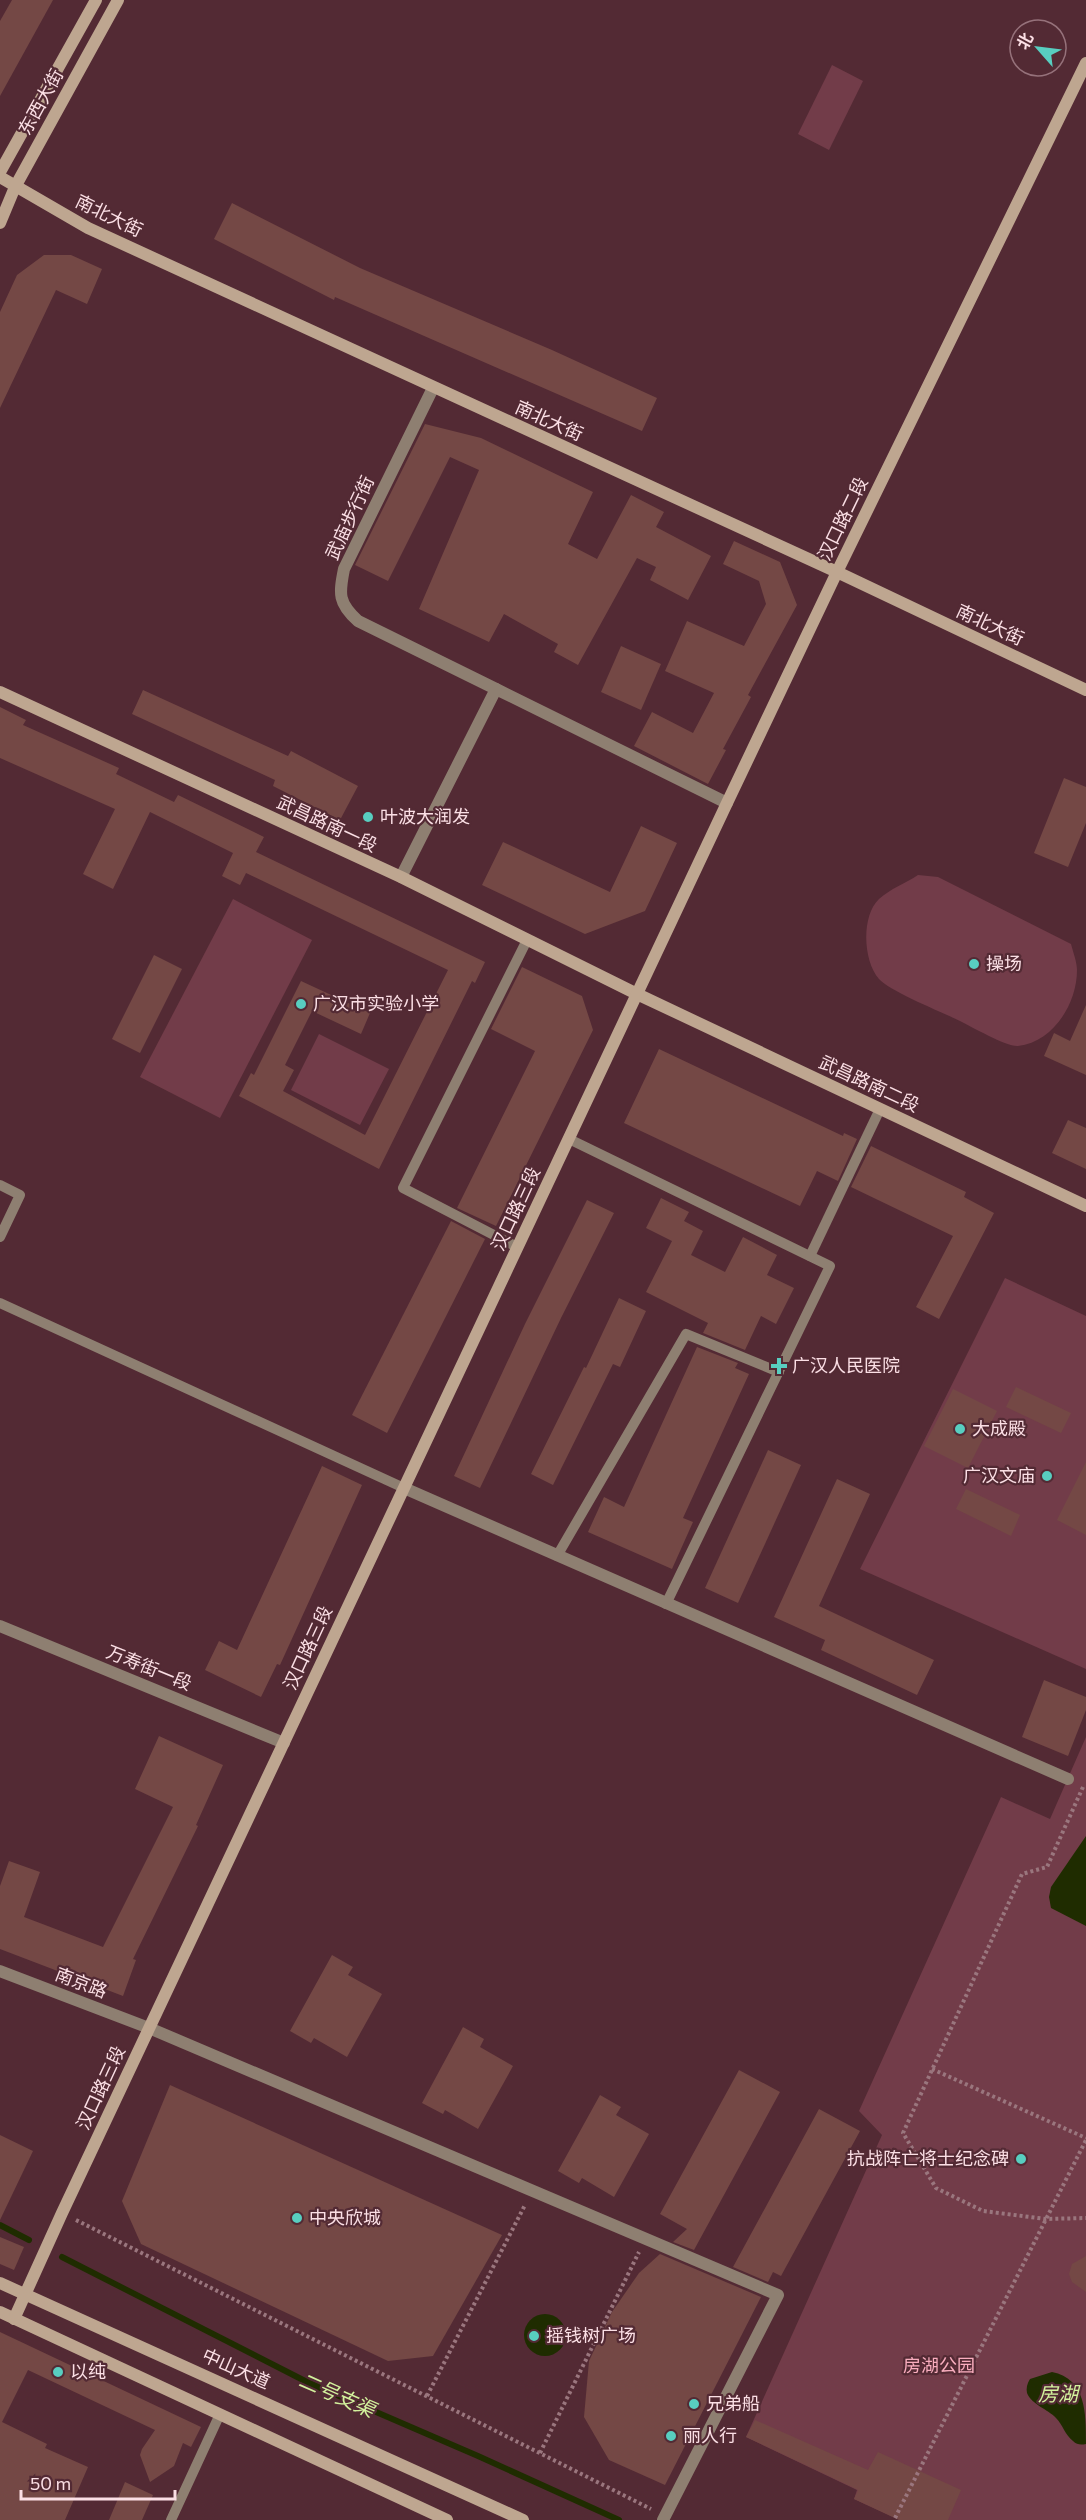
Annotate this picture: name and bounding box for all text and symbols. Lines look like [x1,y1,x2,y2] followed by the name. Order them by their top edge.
[1008,18,1068,78] north arrow
[1012,29,1036,52] text: 北
[13,65,67,138] street label: 东西大街
[72,189,147,241] street label: 南北大街
[512,395,587,445] street label: 南北大街
[320,472,378,563] street label: 武庙步行街
[812,473,872,564] street label: 汉口路二段
[953,599,1028,649] street label: 南北大街
[274,790,381,856] street label: 武昌路南一段
[380,805,470,827] place label: 叶波大润发
[361,810,375,824] marker: 叶波大润发
[986,952,1022,974] place label: 操场
[967,957,981,971] marker: 操场
[313,992,439,1014] place label: 广汉市实验小学
[294,997,308,1011] marker: 广汉市实验小学
[816,1050,923,1116] street label: 武昌路南二段
[486,1163,544,1254] street label: 汉口路三段
[792,1354,900,1376] place label: 广汉人民医院
[770,1357,788,1375] marker: 广汉人民医院
[972,1417,1026,1439] place label: 大成殿
[953,1422,967,1436] marker: 大成殿
[963,1464,1035,1486] place label: 广汉文庙
[1040,1469,1054,1483] marker: 广汉文庙
[278,1602,336,1693] street label: 汉口路三段
[104,1640,195,1694] street label: 万寿街一段
[52,1962,111,2002] street label: 南京路
[71,2042,129,2133] street label: 汉口路三段
[847,2147,1009,2169] place label: 抗战阵亡将士纪念碑
[1014,2152,1028,2166] marker: 抗战阵亡将士纪念碑
[309,2206,381,2228] place label: 中央欣城
[290,2211,304,2225] marker: 中央欣城
[546,2324,636,2346] place label: 摇钱树广场
[527,2329,541,2343] marker: 摇钱树广场
[199,2343,274,2393] street label: 中山大道
[903,2354,975,2376] park label: 房湖公园
[70,2360,106,2382] place label: 以纯
[51,2365,65,2379] marker: 以纯
[296,2367,382,2423] water label: 二号支渠
[1038,2381,1081,2405] water label: 房湖
[706,2392,760,2414] place label: 兄弟船
[687,2397,701,2411] marker: 兄弟船
[683,2424,737,2446] place label: 丽人行
[664,2429,678,2443] marker: 丽人行
[21,2463,176,2501] scale bar
[30,2472,71,2494] text: 50 m

